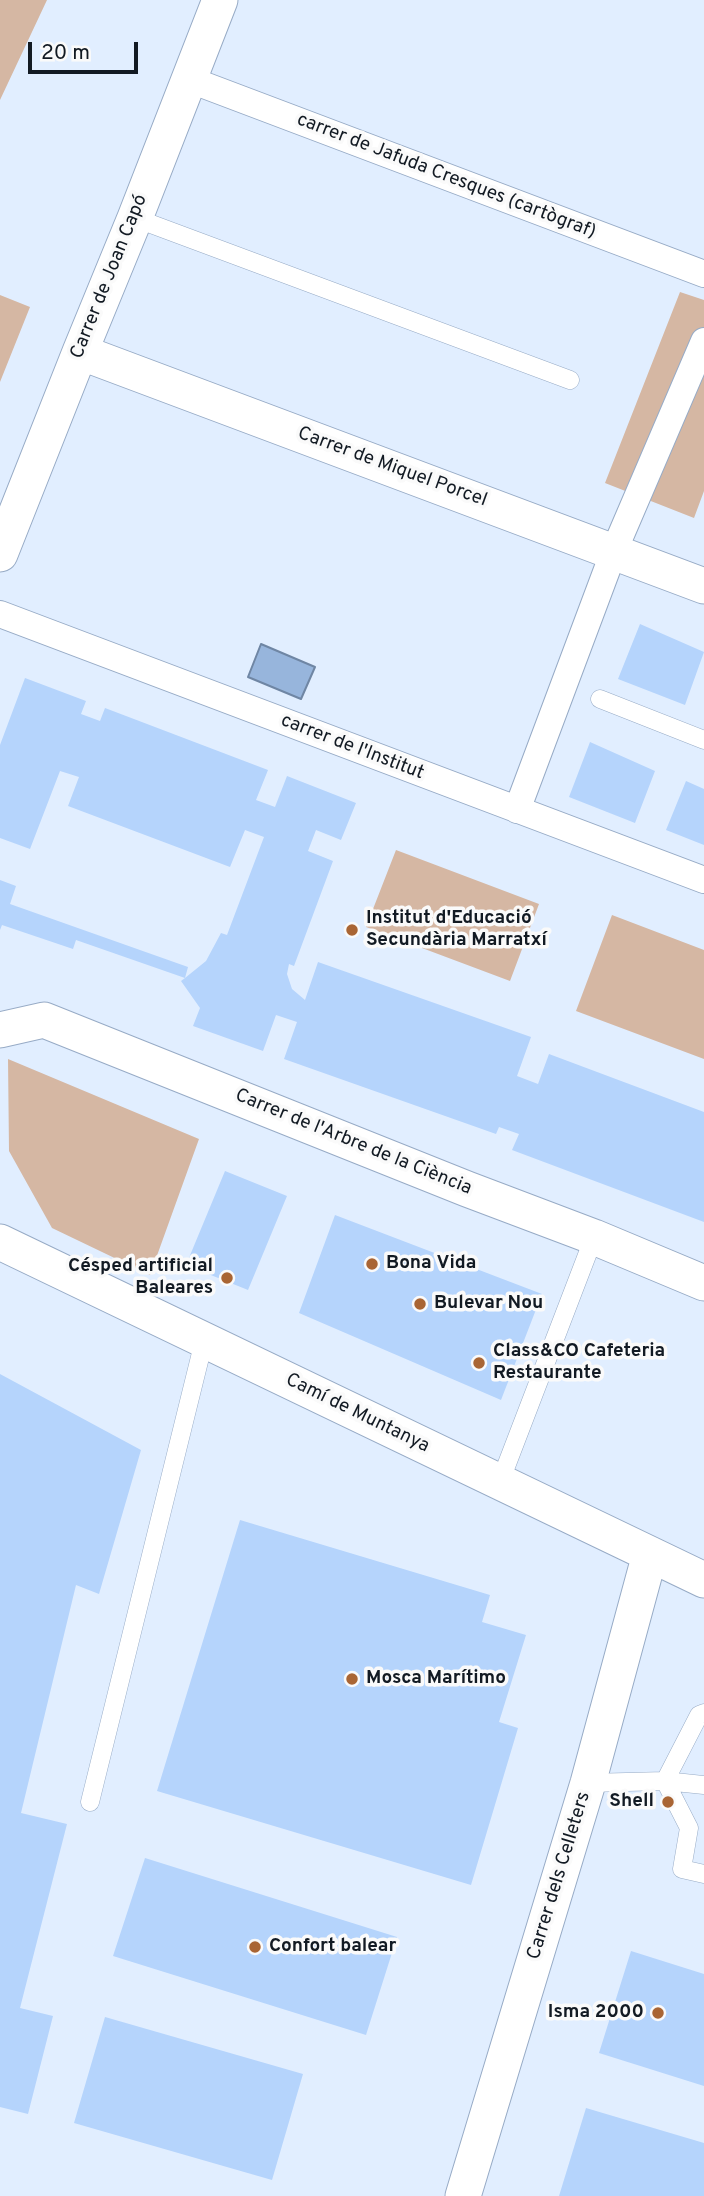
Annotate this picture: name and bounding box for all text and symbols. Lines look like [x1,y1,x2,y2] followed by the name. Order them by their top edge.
[32,28,142,72] scale bar
[41,40,90,67] text: 20 m
[293,109,599,245] street label: carrer de Jafuda Cresques (cartògraf)
[67,192,153,362] street label: Carrer de Joan Capó
[294,423,490,513] street label: Carrer de Miquel Porcel
[277,710,427,786] street label: carrer de l'Institut
[366,908,547,952] place label: Institut d'Educació Secundària Marratxí
[344,922,360,938] marker: Institut d'Educació Secundària Marratxí
[231,1085,475,1201] street label: Carrer de l'Arbre de la Ciència
[386,1253,476,1275] place label: Bona Vida
[68,1256,213,1300] place label: Césped artificial Baleares
[364,1256,380,1272] marker: Bona Vida
[219,1270,235,1286] marker: Césped artificial Baleares
[434,1293,543,1315] place label: Bulevar Nou
[412,1296,428,1312] marker: Bulevar Nou
[493,1341,665,1385] place label: Class&CO Cafeteria Restaurante
[471,1355,487,1371] marker: Class&CO Cafeteria Restaurante
[281,1369,433,1459] street label: Camí de Muntanya
[366,1668,506,1690] place label: Mosca Marítimo
[344,1671,360,1687] marker: Mosca Marítimo
[524,1789,596,1963] street label: Carrer dels Celleters
[609,1791,654,1813] place label: Shell
[660,1794,676,1810] marker: Shell
[269,1936,396,1958] place label: Confort balear
[247,1939,263,1955] marker: Confort balear
[548,2002,644,2024] place label: Isma 2000
[650,2005,666,2021] marker: Isma 2000

